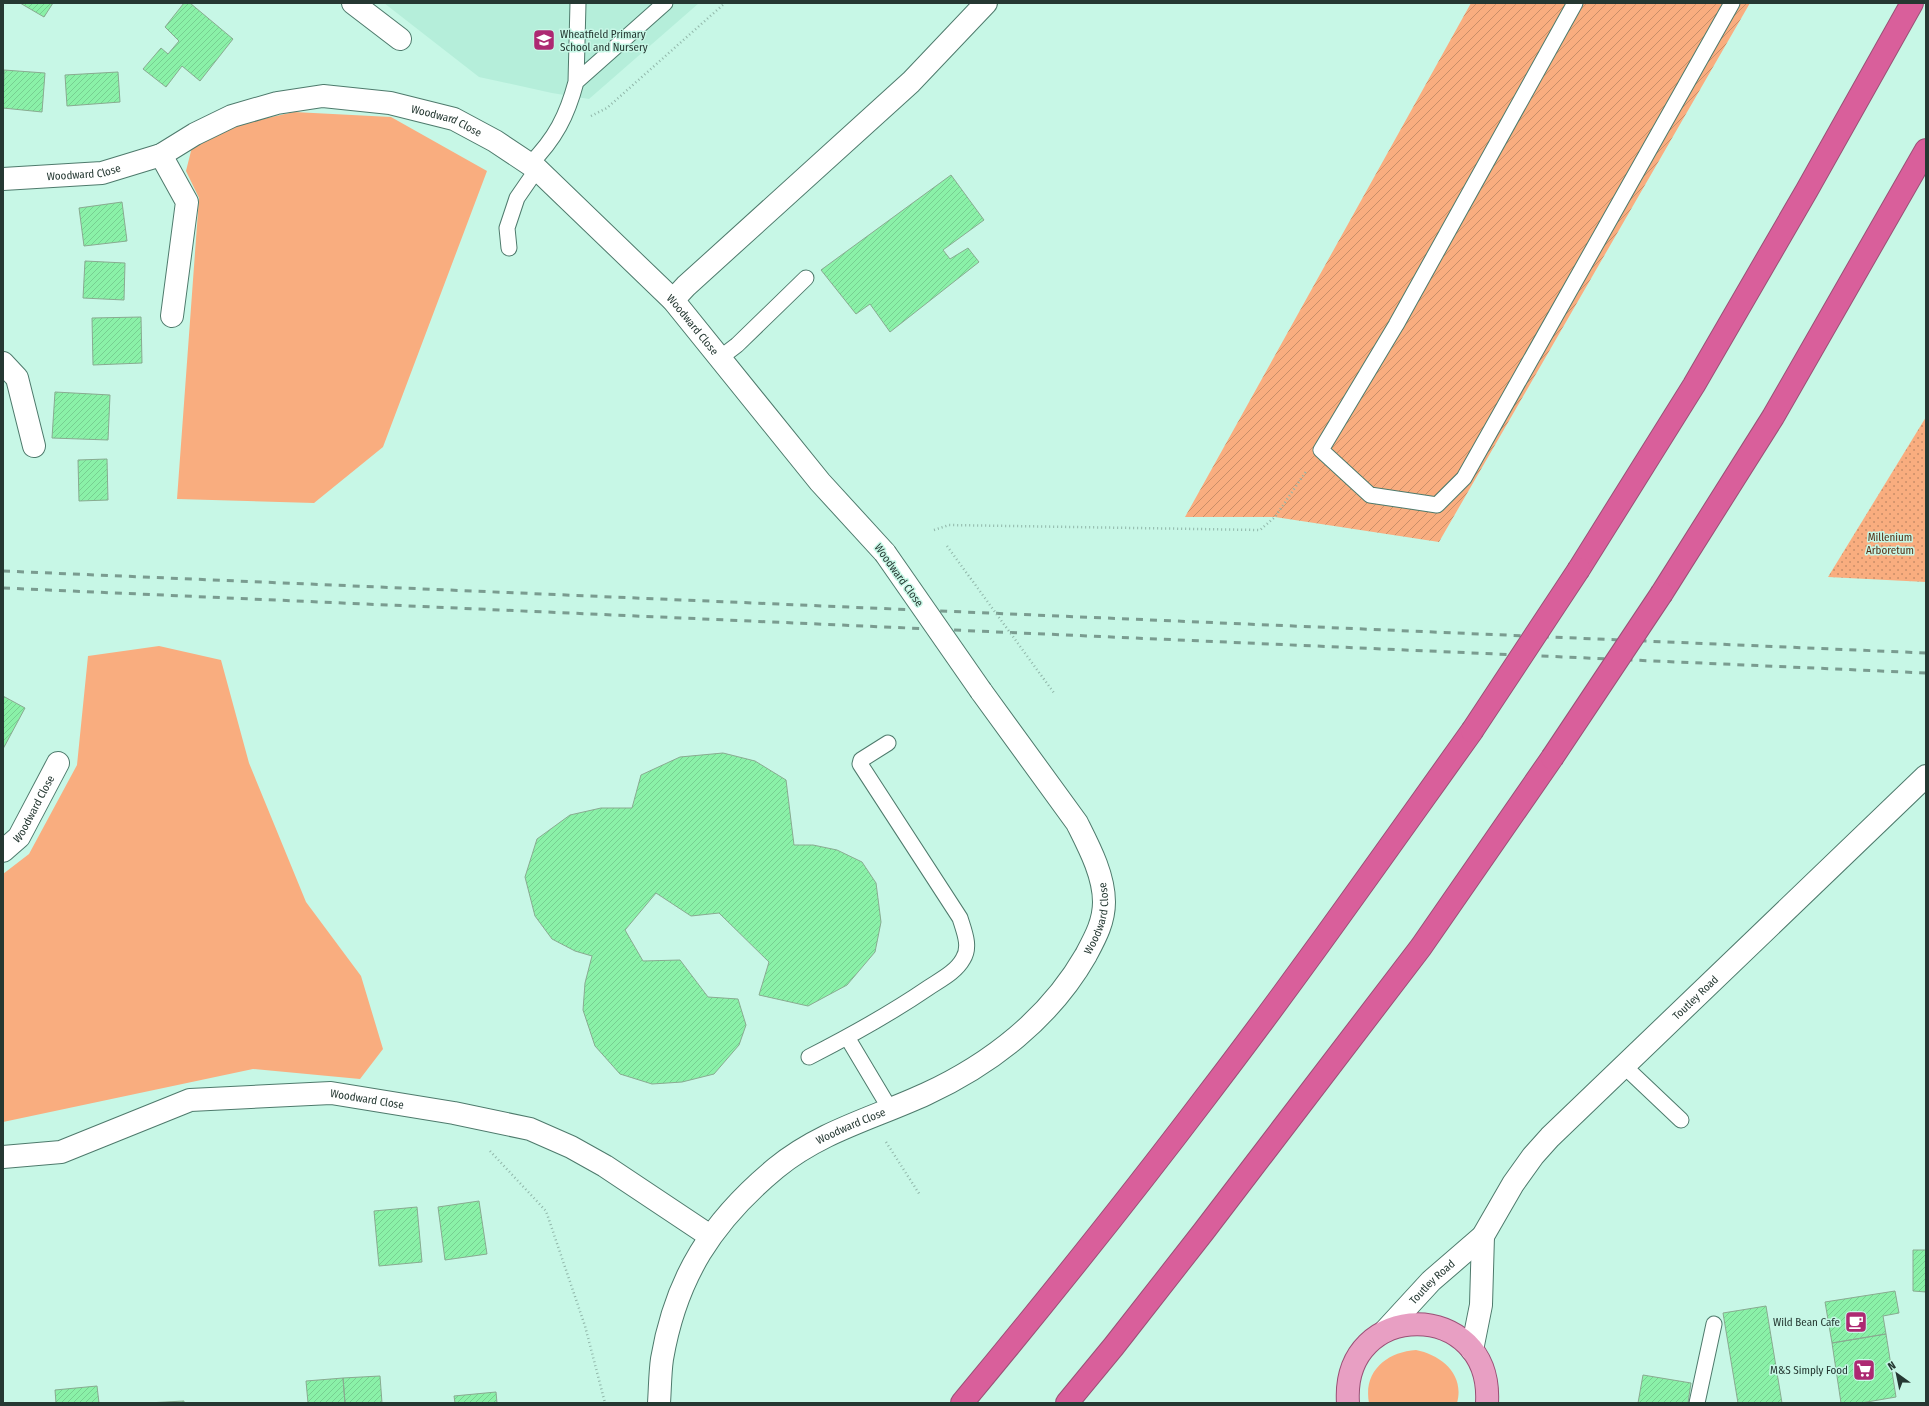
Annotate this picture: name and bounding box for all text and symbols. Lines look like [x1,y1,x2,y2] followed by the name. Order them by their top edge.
[531,27,557,53] school or university icon: Wheatfield Primary School and Nursery
[560,28,648,54] place label: Wheatfield Primary School and Nursery
[410,103,484,140] street label: Woodward Close
[46,162,122,183] street label: Woodward Close
[664,292,721,358] street label: Woodward Close
[1866,531,1914,557] park label: Millenium Arboretum
[871,541,926,609] street label: Woodward Close
[11,773,57,846] street label: Woodward Close
[1082,881,1111,957] street label: Woodward Close
[1670,973,1721,1023] street label: Toutley Road
[329,1087,405,1112] street label: Woodward Close
[814,1106,887,1147] street label: Woodward Close
[1407,1257,1458,1307] street label: Toutley Road
[1843,1309,1869,1335] cafe icon: Wild Bean Cafe
[1773,1316,1840,1329] place label: Wild Bean Cafe
[1877,1354,1917,1394] north arrow
[1851,1357,1877,1383] supermarket icon: M&S Simply Food
[1886,1359,1898,1373] text: N
[1770,1364,1848,1377] place label: M&S Simply Food

